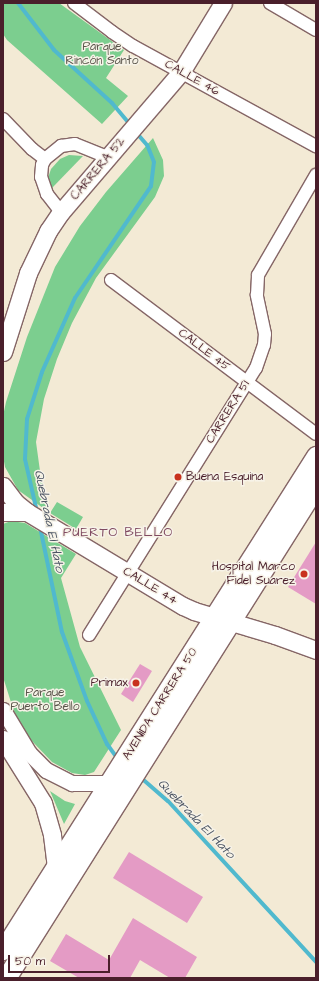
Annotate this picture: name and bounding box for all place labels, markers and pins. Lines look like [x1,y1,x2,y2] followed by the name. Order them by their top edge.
[186,470,263,484] place label: Buena Esquina
[173,472,183,482] marker: Buena Esquina
[212,560,295,588] place label: Hospital Marco Fidel Suarez
[298,568,310,580] marker: Hospital Marco Fidel Suarez
[91,676,128,690] place label: Primax
[131,678,141,688] marker: Primax

